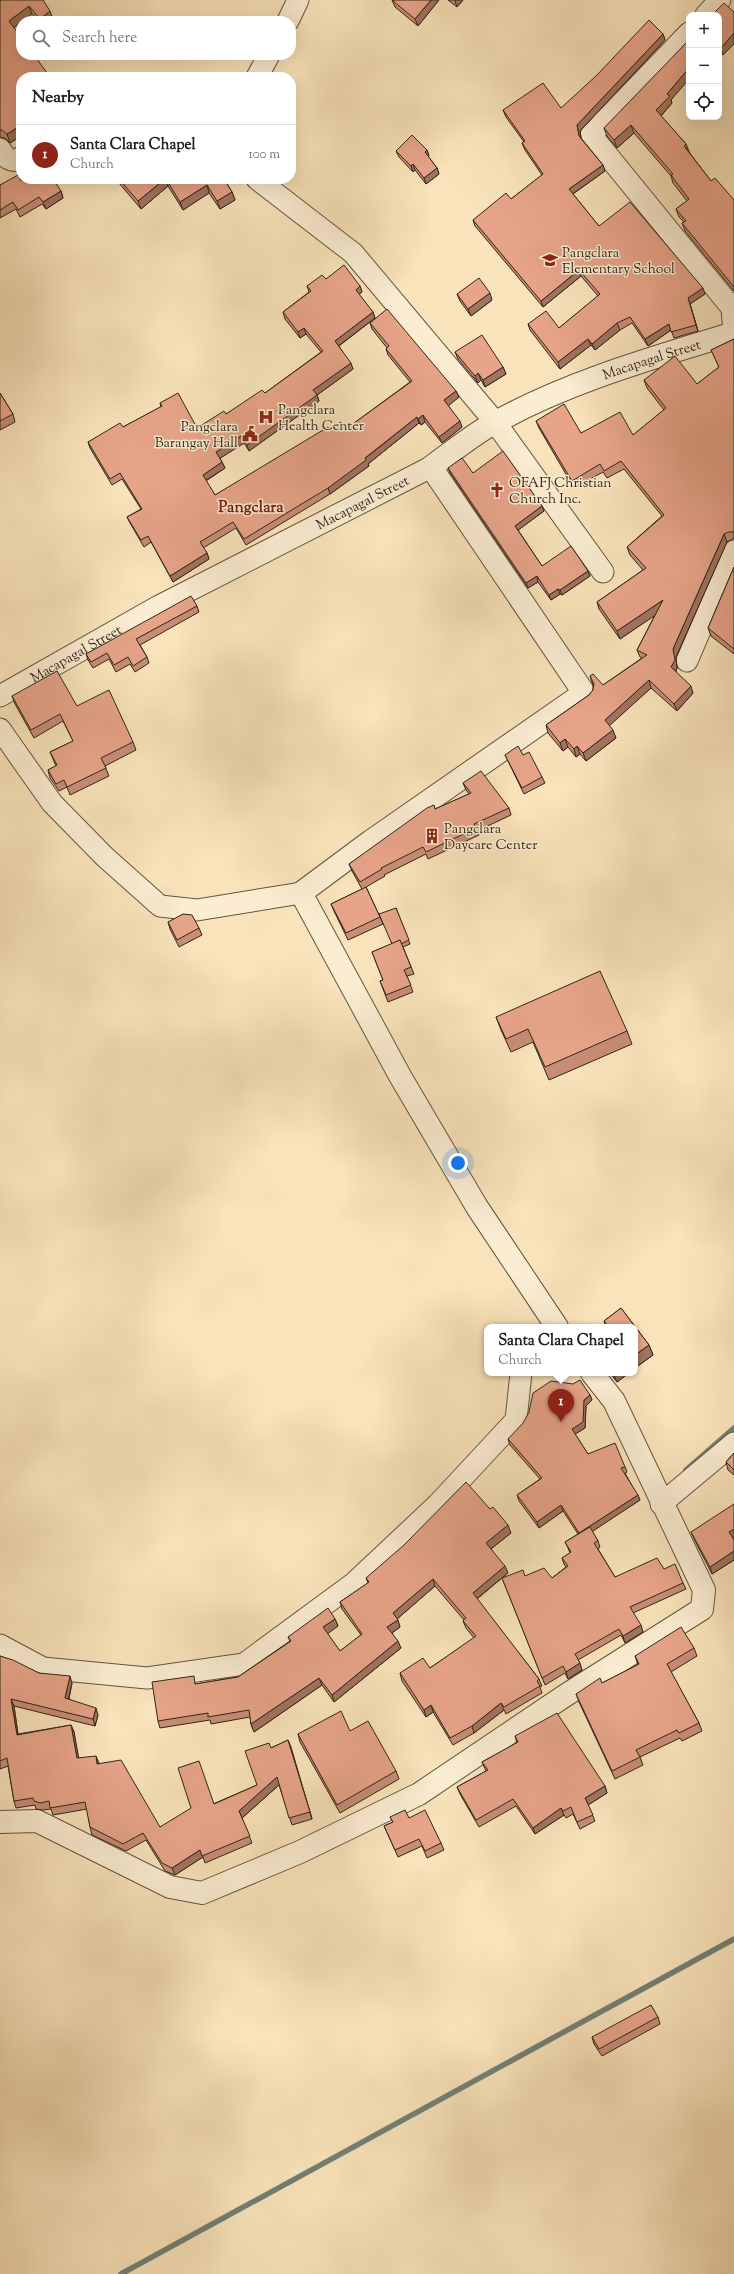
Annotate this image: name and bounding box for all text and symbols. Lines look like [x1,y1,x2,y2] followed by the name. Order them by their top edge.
[686,12,722,120] map controls
[686,12,722,48] button: +
[16,16,296,60] search box
[30,27,52,49] icon: search
[62,28,137,49] text: Search here
[686,48,722,84] button: −
[686,84,722,120] button: locate
[32,86,84,110] text: Nearby
[70,135,196,156] text: Santa Clara Chapel
[43,146,47,164] text: 1
[248,146,280,164] text: 100 m
[70,156,114,174] text: Church
[562,244,675,280] place label: Pangclara Elementary School
[541,251,559,269] school or university icon: Pangclara Elementary School
[600,336,704,386] street label: Macapagal Street
[278,401,365,437] place label: Pangclara Health Center
[257,408,275,426] hospital icon: Pangclara Health Center
[155,418,239,454] place label: Pangclara Barangay Hall
[241,425,259,443] public building icon: Pangclara Barangay Hall
[313,472,413,536] street label: Macapagal Street
[509,474,612,510] place label: OFAFJ Christian Church Inc.
[488,481,506,499] church icon: OFAFJ Christian Church Inc.
[218,497,284,520] district label: Pangclara
[27,621,126,689] street label: Macapagal Street
[444,820,538,856] place label: Pangclara Daycare Center
[423,827,441,845] building icon: Pangclara Daycare Center
[448,1153,468,1173] your location
[484,1324,638,1376] popup
[498,1331,624,1352] text: Santa Clara Chapel
[498,1352,542,1370] text: Church
[548,1389,574,1422] pin: 1

